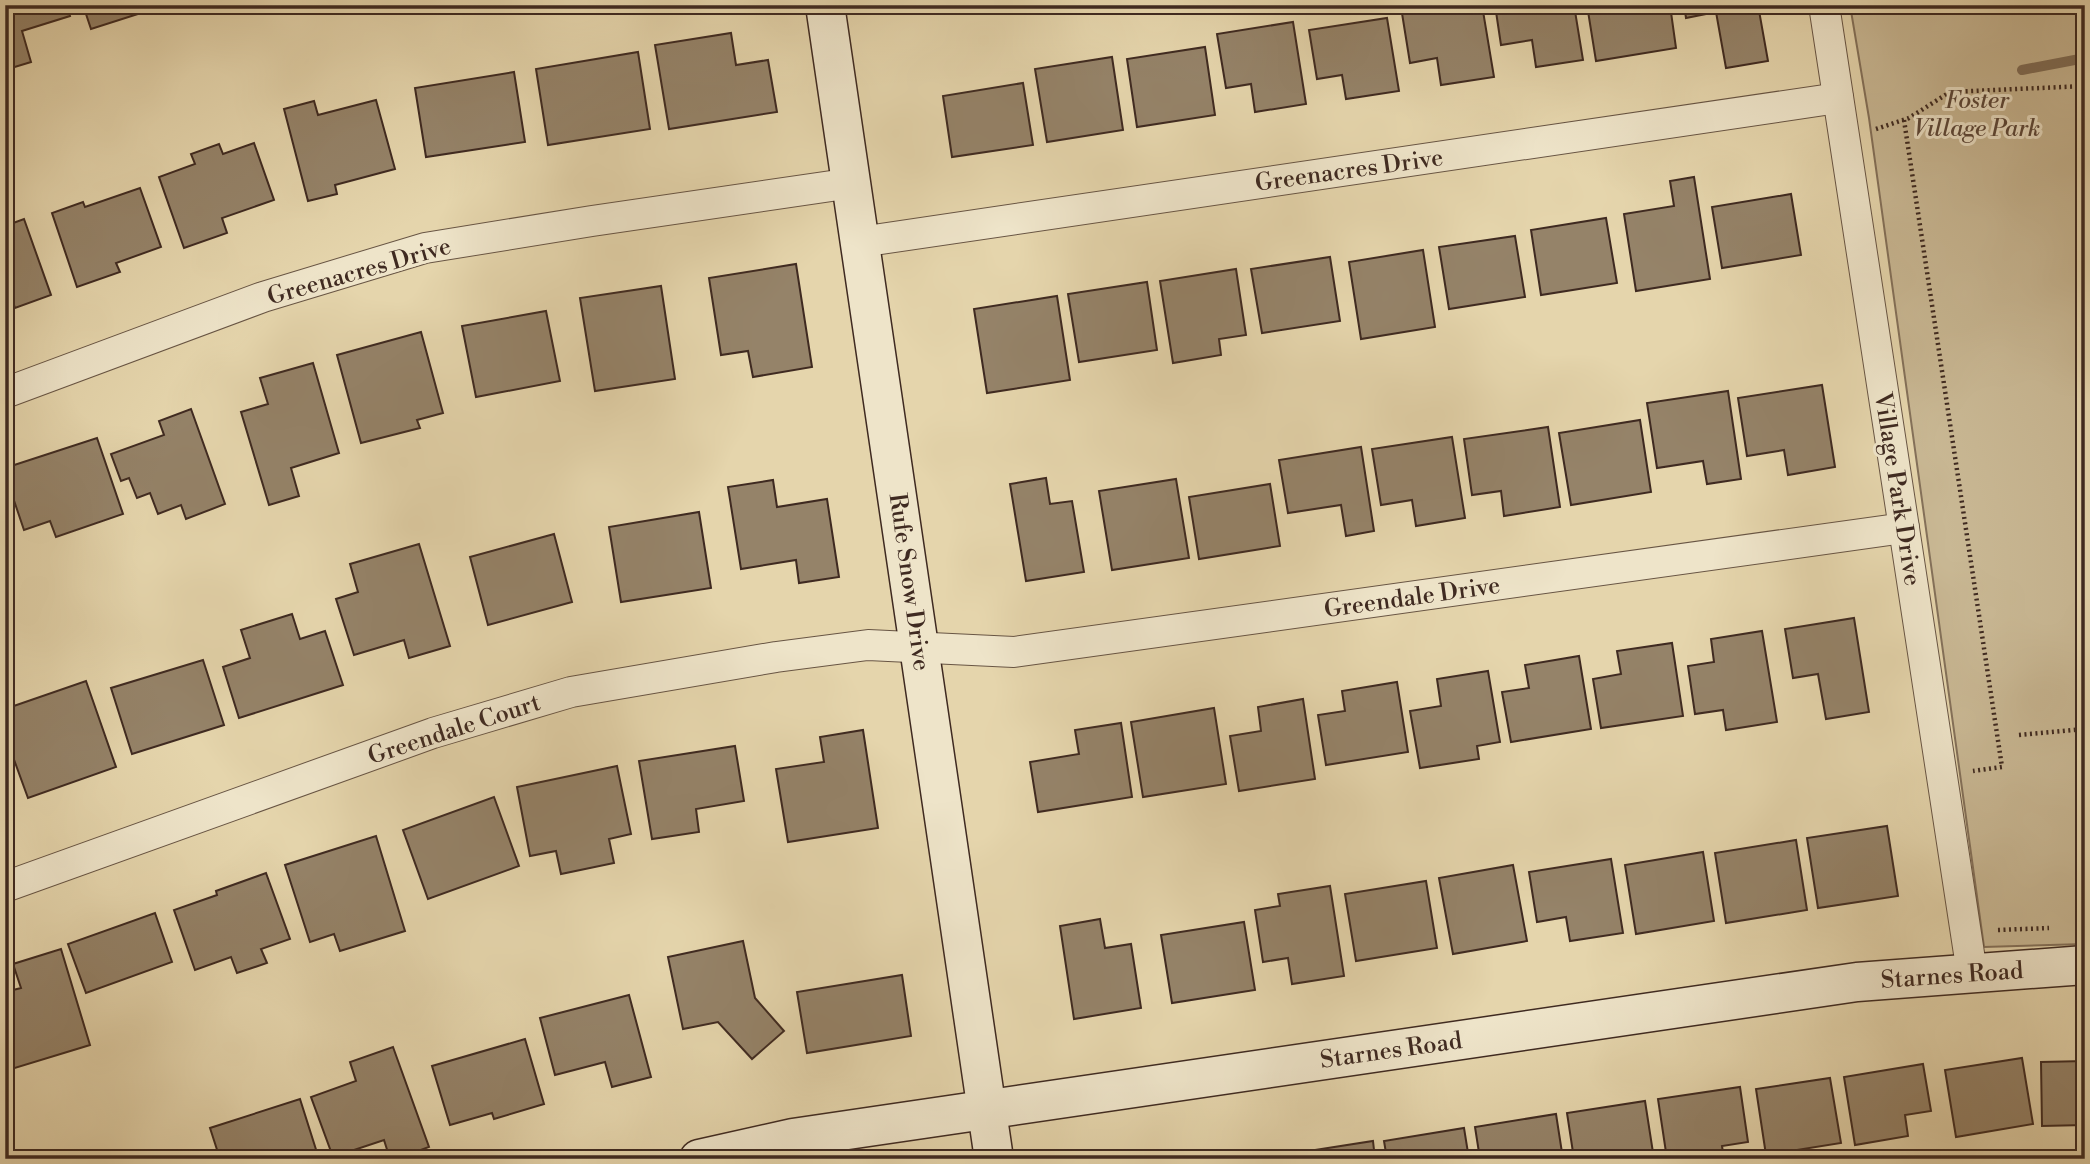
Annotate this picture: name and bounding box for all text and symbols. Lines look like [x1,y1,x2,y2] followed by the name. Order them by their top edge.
[1914,86,2040,144] park label: Foster Village Park
[1253,143,1445,199] street label: Greenacres Drive
[264,231,455,313] street label: Greenacres Drive
[1867,389,1927,588] street label: Village Park Drive
[882,491,936,673] street label: Rufe Snow Drive
[1322,571,1502,625] street label: Greendale Drive
[364,688,545,772] street label: Greendale Court
[1880,956,2025,996] street label: Starnes Road
[1318,1026,1464,1076] street label: Starnes Road

